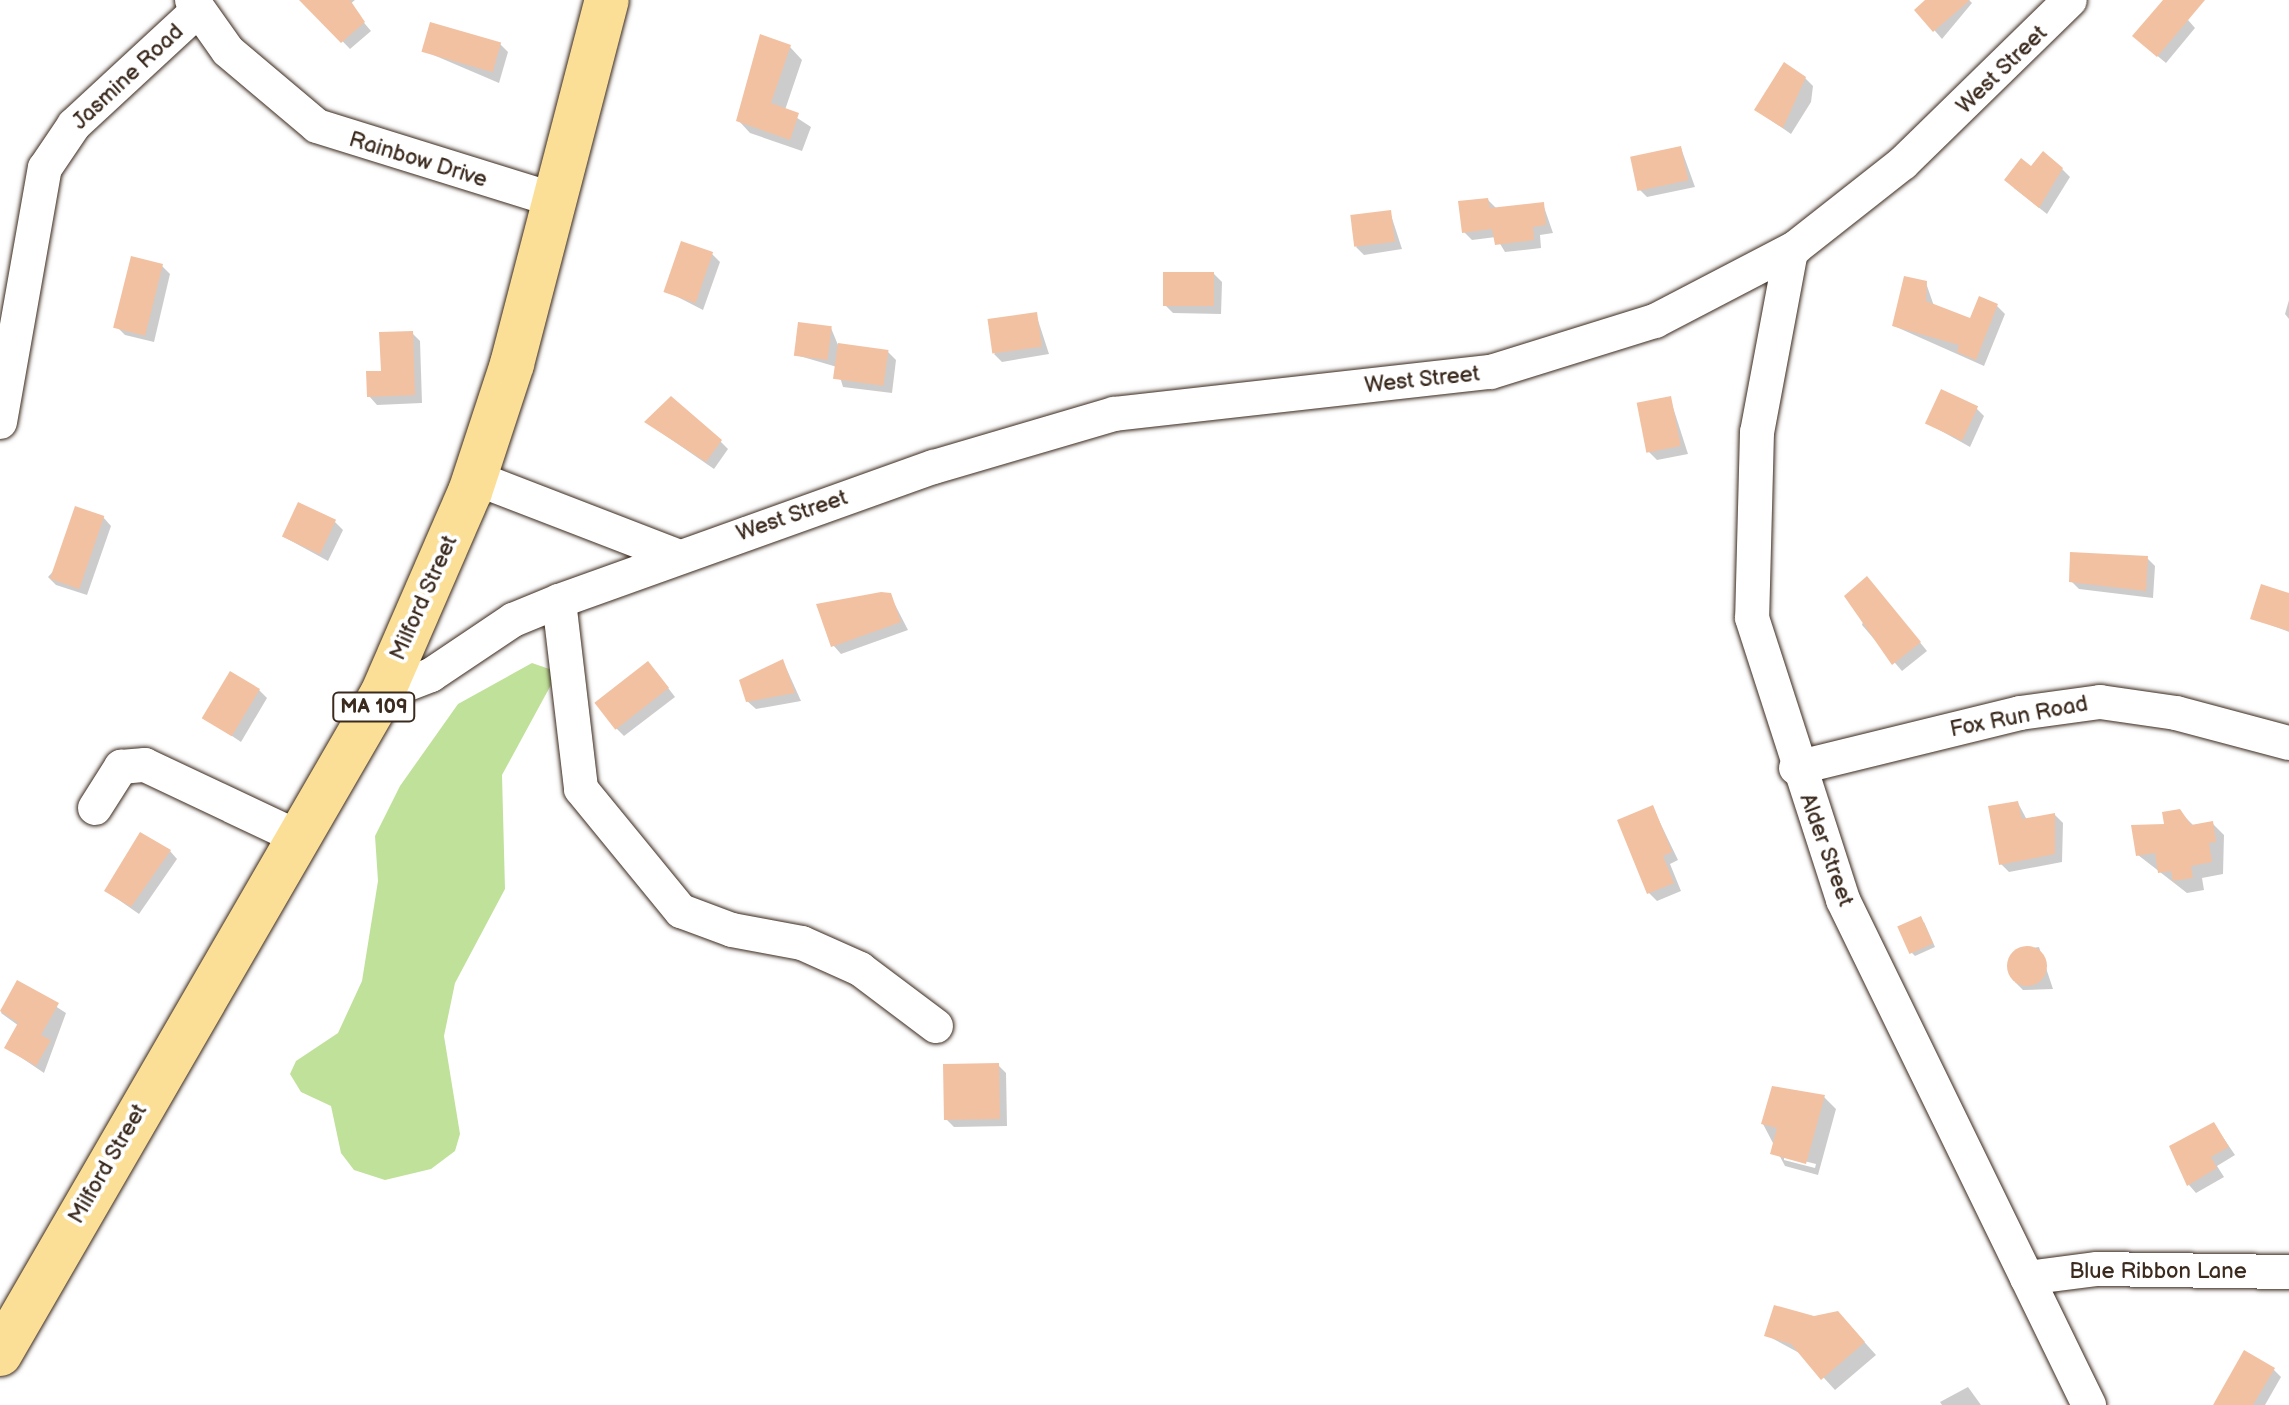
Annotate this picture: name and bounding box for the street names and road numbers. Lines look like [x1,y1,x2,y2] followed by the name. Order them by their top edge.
[67,19,189,135] street label: Jasmine Road
[1951,20,2053,120] street label: West Street
[346,126,490,194] street label: Rainbow Drive
[1363,361,1481,399] street label: West Street
[733,485,851,547] street label: West Street
[385,531,463,665] street label: Milford Street
[332,691,416,723] road number: MA 109
[1948,691,2090,743] street label: Fox Run Road
[1793,790,1859,910] street label: Alder Street
[63,1099,153,1229] street label: Milford Street
[2069,1259,2247,1285] street label: Blue Ribbon Lane

